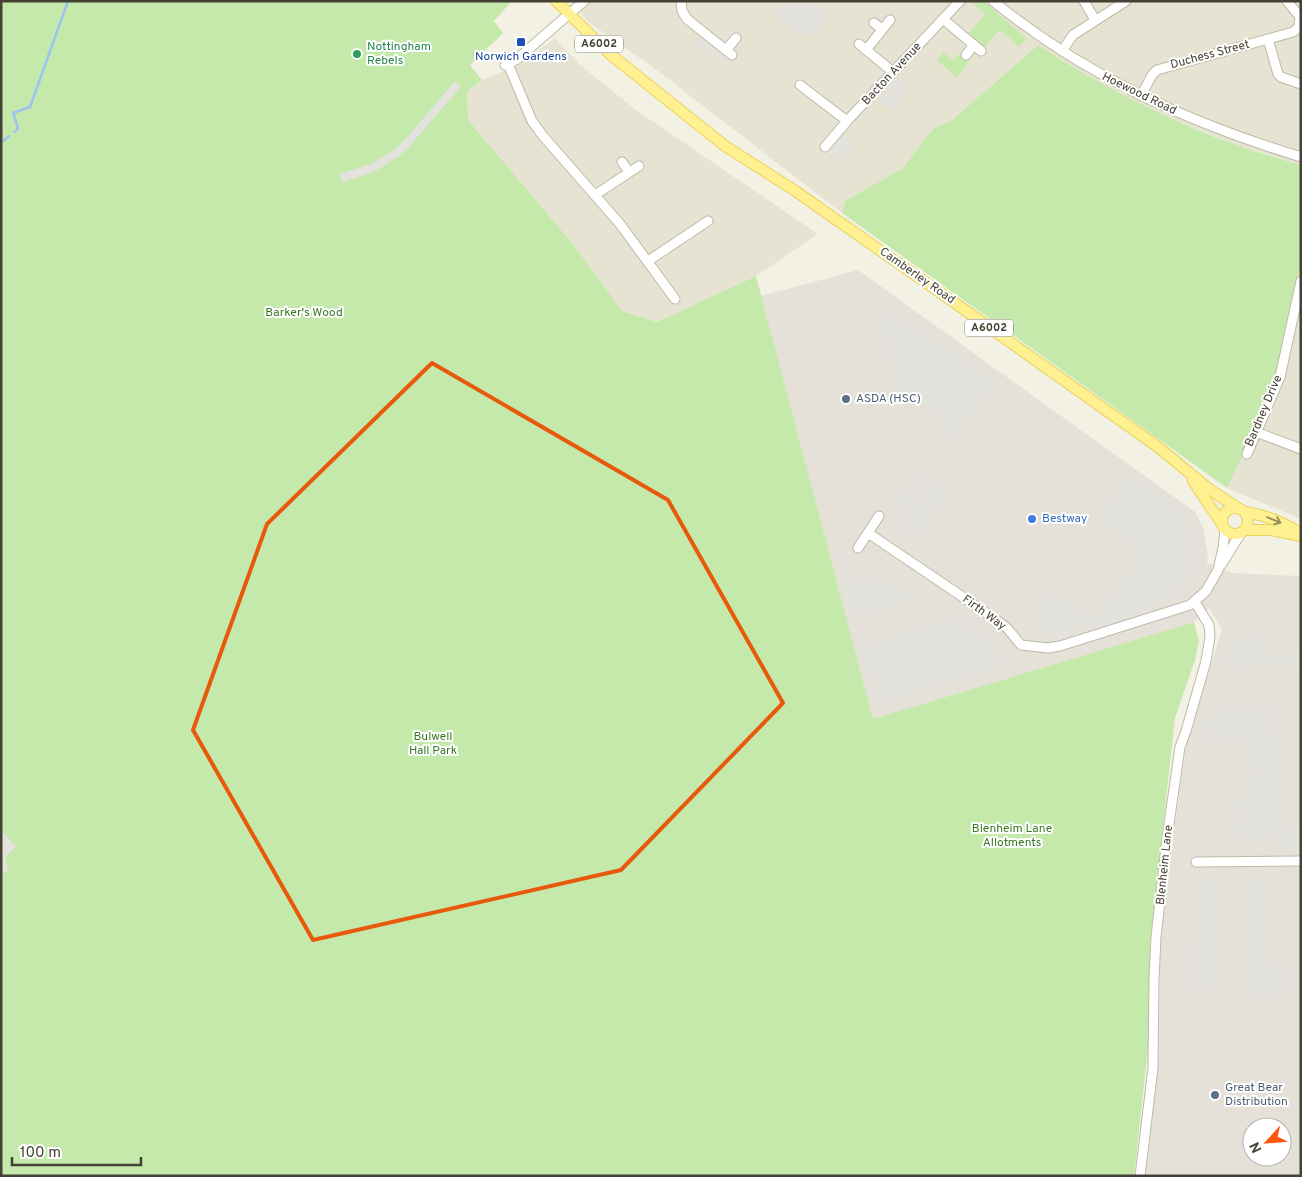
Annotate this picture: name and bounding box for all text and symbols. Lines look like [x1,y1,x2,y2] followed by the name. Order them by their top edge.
[515,36,527,48] marker: Norwich Gardens
[575,36,623,52] road number: A6002
[1169,37,1251,73] street label: Duchess Street
[367,39,431,69] place label: Nottingham Rebels
[859,39,925,109] street label: Bacton Avenue
[351,48,363,60] marker: Nottingham Rebels
[475,49,567,65] place label: Norwich Gardens
[1099,69,1179,119] street label: Hoewood Road
[876,244,958,308] street label: Camberley Road
[265,305,343,321] park label: Barker's Wood
[965,319,1013,336] road number: A6002
[1242,373,1286,449] street label: Bardney Drive
[856,391,921,407] place label: ASDA (HSC)
[840,393,852,405] marker: ASDA (HSC)
[1042,511,1087,527] place label: Bestway
[1026,513,1038,525] marker: Bestway
[1266,515,1281,525] one-way arrow
[959,592,1009,634] street label: Firth Way
[409,729,457,759] park label: Bulwell Hall Park
[972,821,1052,851] park label: Blenheim Lane Allotments
[1153,824,1177,906] street label: Blenheim Lane
[1225,1080,1288,1110] place label: Great Bear Distribution
[1209,1089,1221,1101] marker: Great Bear Distribution
[1242,1117,1292,1167] north arrow
[12,1134,141,1166] scale bar
[1247,1139,1267,1155] text: N
[20,1144,61,1163] text: 100 m

